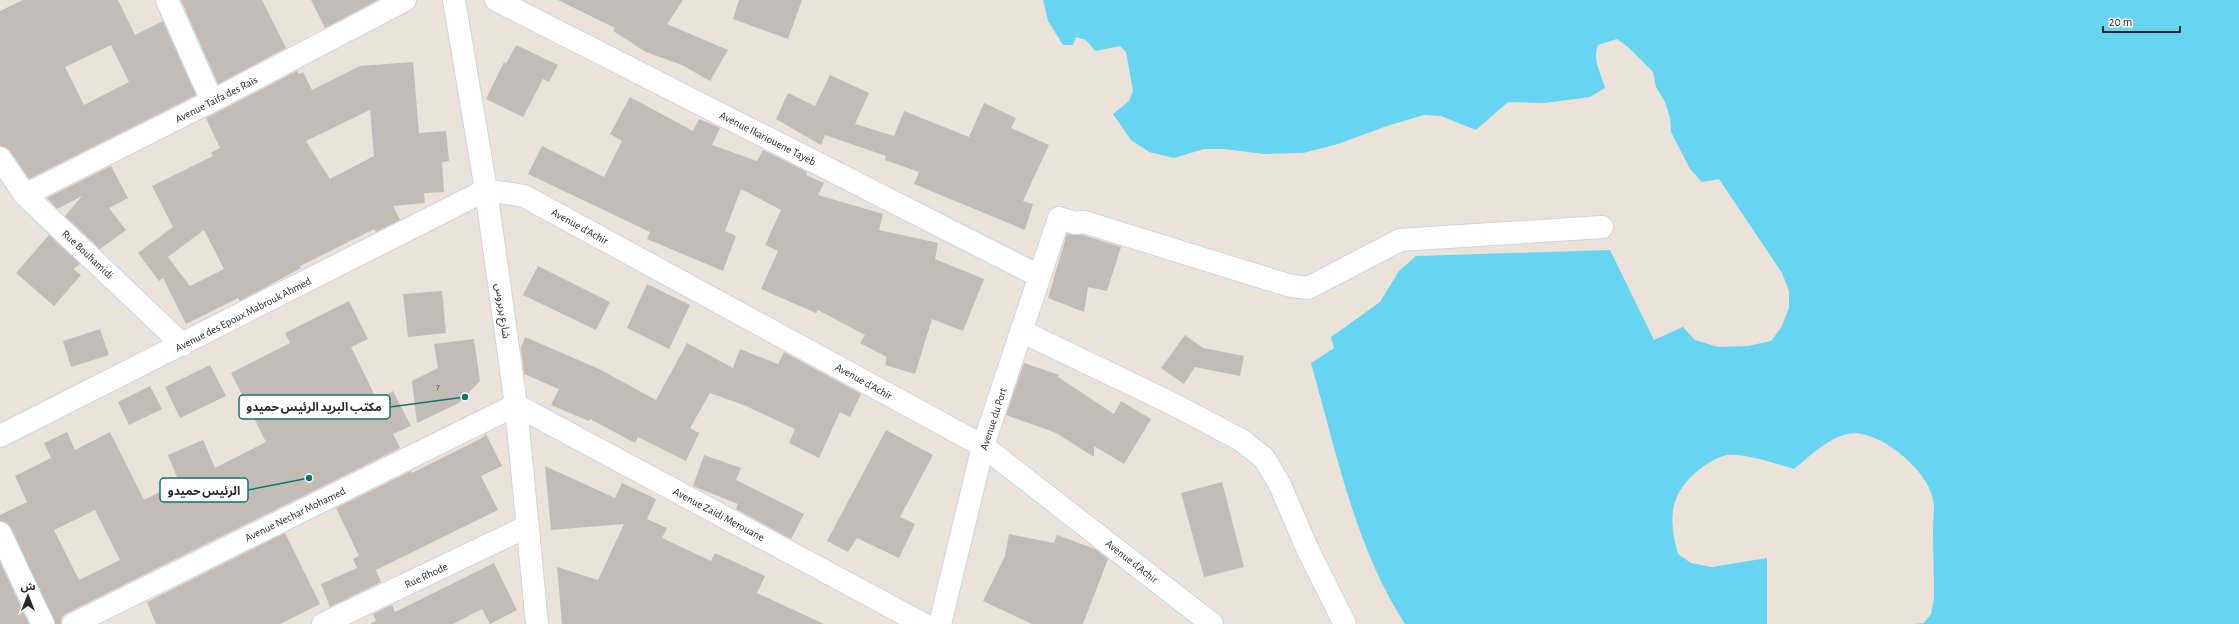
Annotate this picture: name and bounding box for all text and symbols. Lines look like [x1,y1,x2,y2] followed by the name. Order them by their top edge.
[2103,8,2180,34] scale bar
[2109,16,2132,28] text: 20 m
[173,74,259,125] street label: Avenue Taifa des Raïs
[718,109,818,168] street label: Avenue Ikariouene Tayeb
[550,206,610,247] street label: Avenue d'Achir
[60,228,115,281] street label: Rue Bouhamidi
[173,275,313,354] street label: Avenue des Epoux Mabrouk Ahmed
[491,283,512,340] street label: شارع بربروس
[834,361,894,402] street label: Avenue d'Achir
[436,383,440,392] house number: 7
[978,386,1009,452] street label: Avenue du Port
[239,395,390,419] callout: مكتب البريد الرئيس حميدو
[246,401,382,414] text: مكتب البريد الرئيس حميدو
[160,478,248,502] callout: الرئيس حميدو
[168,485,240,498] text: الرئيس حميدو
[243,485,348,544] street label: Avenue Nechar Mohamed
[671,486,766,543] street label: Avenue Zaidi Merouane
[1103,538,1160,585] street label: Avenue d'Achir
[403,561,450,590] street label: Rue Rhode
[8,576,48,616] north arrow
[20,581,36,593] text: ش

